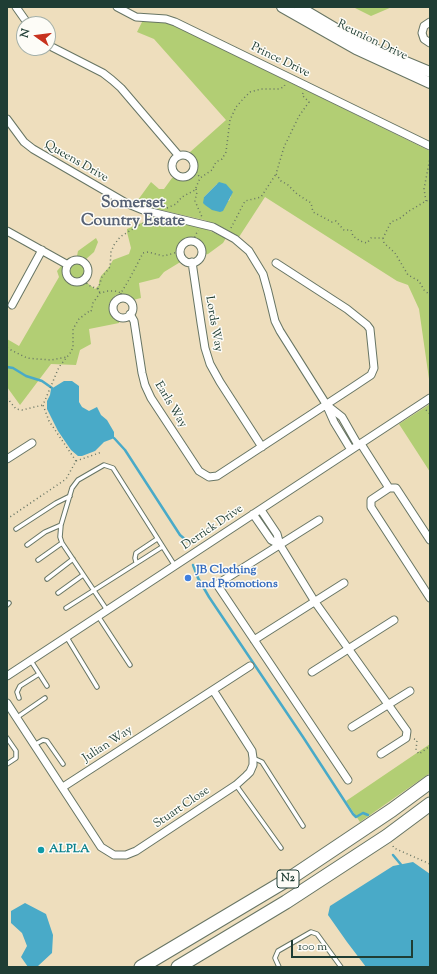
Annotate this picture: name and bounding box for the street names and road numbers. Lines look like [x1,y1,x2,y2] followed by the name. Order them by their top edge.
[335,18,409,64] street label: Reunion Drive
[248,41,312,81] street label: Prince Drive
[41,138,111,186] street label: Queens Drive
[201,295,225,353] street label: Lords Way
[151,379,189,431] street label: Earls Way
[180,502,246,554] street label: Derrick Drive
[80,724,136,766] street label: Julian Way
[151,784,213,832] street label: Stuart Close
[277,870,299,888] road number: N2

